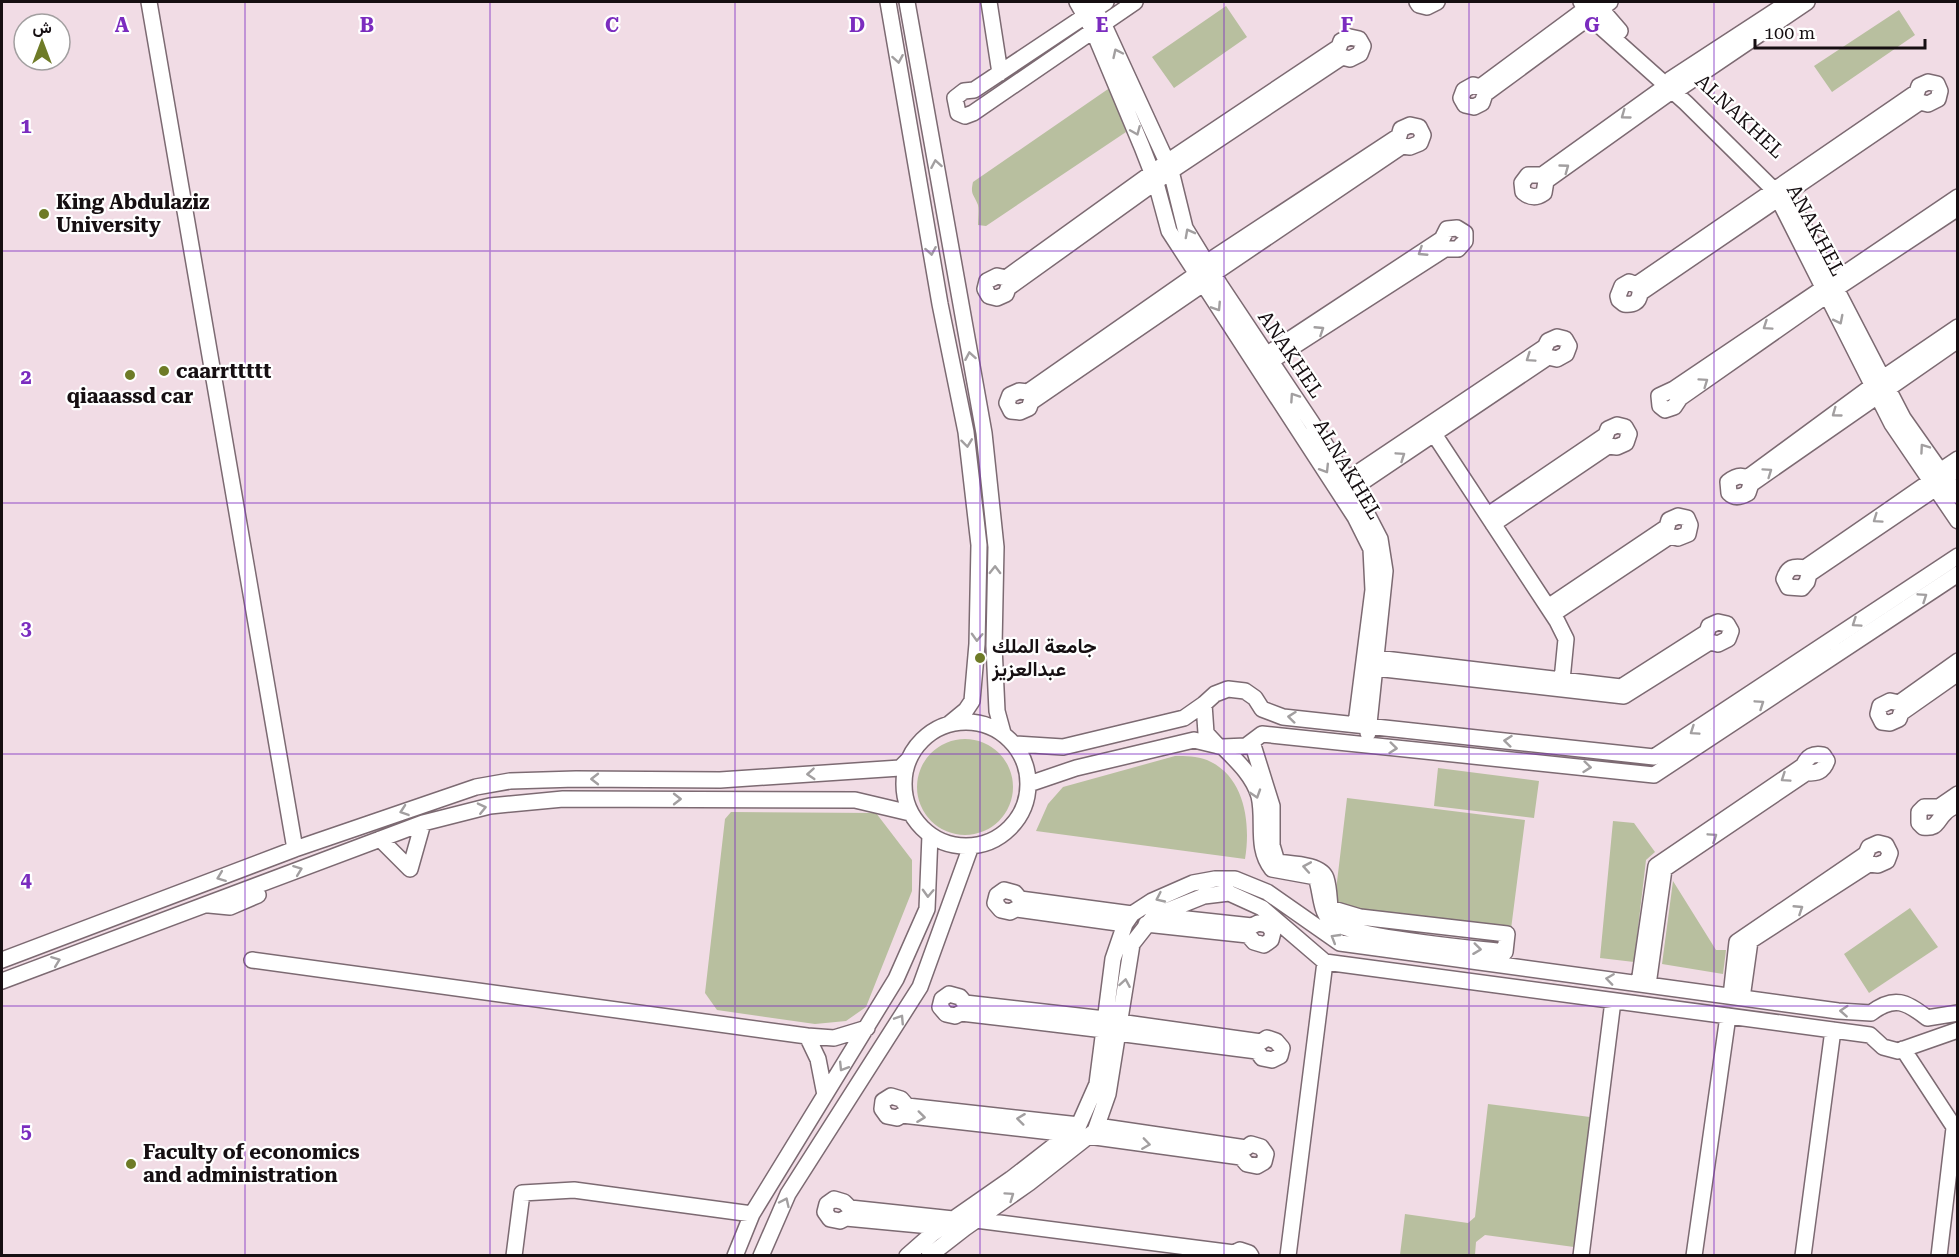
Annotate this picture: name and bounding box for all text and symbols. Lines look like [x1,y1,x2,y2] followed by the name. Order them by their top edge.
[12,12,72,72] north arrow
[1755,12,1924,50] scale bar
[115,13,130,37] text: A
[360,13,374,37] text: B
[605,13,619,37] text: C
[849,13,865,37] text: D
[1096,13,1109,37] text: E
[1341,13,1353,37] text: F
[1584,13,1600,37] text: G
[32,18,52,37] text: ش
[1764,22,1815,43] text: 100 m
[1112,49,1124,60] one-way arrow
[891,54,904,64] one-way arrow
[1691,69,1789,163] street label: ALNAKHEL
[1620,108,1631,119] one-way arrow
[20,114,32,138] text: 1
[1129,125,1141,136] one-way arrow
[930,159,943,169] one-way arrow
[1559,164,1570,175] one-way arrow
[1782,180,1850,280] street label: ANAKHEL
[56,190,209,237] place label: King Abdulaziz University
[37,207,51,221] marker: King Abdulaziz University
[1184,229,1196,240] one-way arrow
[1417,245,1428,256] one-way arrow
[924,246,937,256] one-way arrow
[1210,300,1221,311] one-way arrow
[1253,306,1329,402] street label: ANAKHEL
[1832,313,1844,324] one-way arrow
[1763,318,1773,330] one-way arrow
[1314,325,1324,337] one-way arrow
[964,351,977,361] one-way arrow
[1526,351,1537,362] one-way arrow
[176,359,271,383] place label: caarrttttt
[157,364,171,378] marker: caarrttttt
[20,365,32,389] text: 2
[123,368,137,382] marker: qiaaassd car
[1698,378,1709,389] one-way arrow
[67,384,193,408] place label: qiaaassd car
[1290,393,1302,403] one-way arrow
[1832,406,1843,417] one-way arrow
[1309,415,1387,523] street label: ALNAKHEL
[960,438,973,448] one-way arrow
[1920,444,1931,455] one-way arrow
[1395,452,1405,464] one-way arrow
[1318,462,1329,473] one-way arrow
[1762,468,1773,479] one-way arrow
[1872,512,1883,523] one-way arrow
[989,566,1002,575] one-way arrow
[1917,592,1927,604] one-way arrow
[20,616,32,640] text: 3
[1852,616,1863,627] one-way arrow
[971,633,983,642] one-way arrow
[991,634,1097,682] place label: جامعة الملك عبدالعزيز
[973,651,987,665] marker: جامعة الملك عبدالعزيز
[1754,701,1765,712] one-way arrow
[1287,711,1296,724] one-way arrow
[1690,724,1701,735] one-way arrow
[1503,735,1513,748] one-way arrow
[1388,741,1397,754] one-way arrow
[1582,760,1591,773] one-way arrow
[806,767,815,780] one-way arrow
[1781,771,1792,782] one-way arrow
[590,773,599,785] one-way arrow
[1249,788,1261,799] one-way arrow
[672,793,681,805] one-way arrow
[477,803,487,816] one-way arrow
[400,804,410,816] one-way arrow
[1706,833,1717,844] one-way arrow
[1302,861,1312,874] one-way arrow
[292,865,303,877] one-way arrow
[20,868,32,892] text: 4
[216,869,227,882] one-way arrow
[921,889,934,898] one-way arrow
[1155,890,1166,902] one-way arrow
[1793,905,1803,917] one-way arrow
[1330,934,1341,945] one-way arrow
[1472,942,1482,954] one-way arrow
[50,956,61,968] one-way arrow
[1605,973,1614,985] one-way arrow
[1118,979,1131,989] one-way arrow
[1840,1005,1849,1018] one-way arrow
[892,1015,904,1025] one-way arrow
[838,1061,850,1071] one-way arrow
[916,1110,926,1123] one-way arrow
[1016,1113,1025,1125] one-way arrow
[20,1119,32,1143] text: 5
[1142,1138,1151,1150] one-way arrow
[143,1140,360,1187] place label: Faculty of economics and administration
[124,1157,138,1171] marker: Faculty of economics and administration
[1004,1192,1015,1203] one-way arrow
[778,1198,790,1209] one-way arrow

